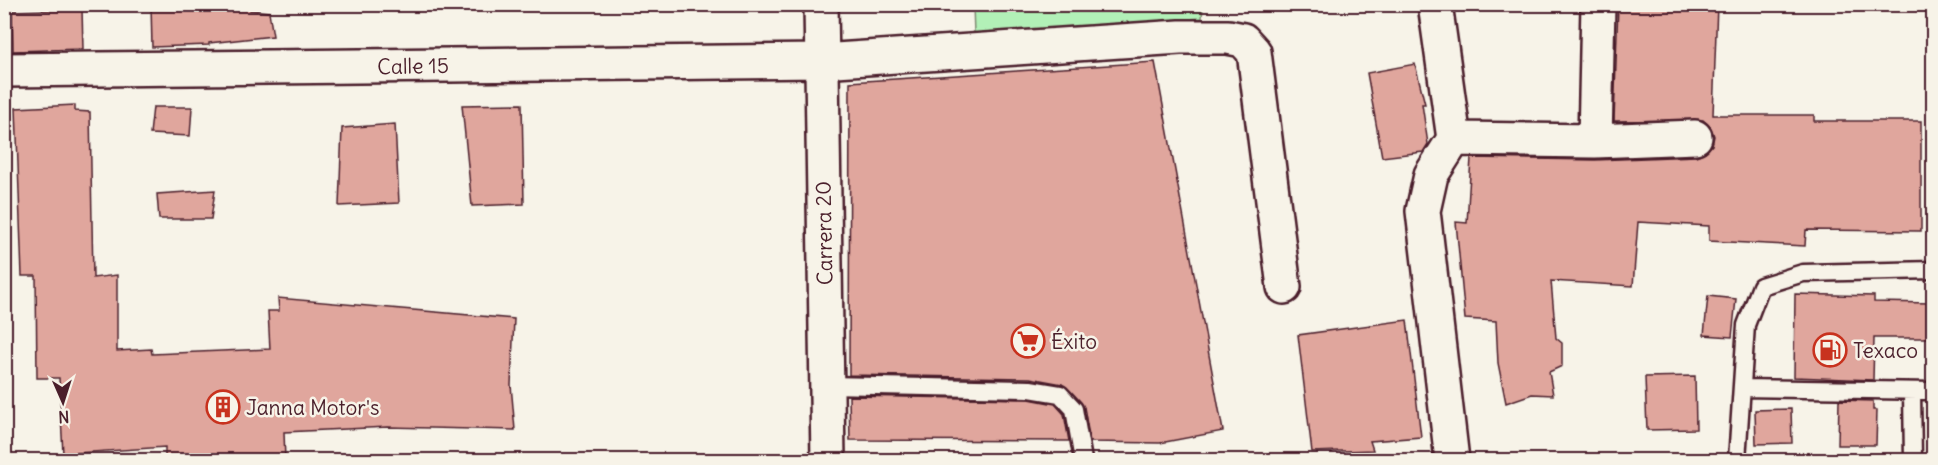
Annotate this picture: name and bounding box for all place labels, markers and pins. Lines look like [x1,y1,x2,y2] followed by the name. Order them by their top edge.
[1010,323,1046,359] supermarket icon: Éxito
[1051,328,1097,355] place label: Éxito
[1812,332,1848,368] fuel station icon: Texaco
[1853,337,1918,364] place label: Texaco
[205,389,241,425] building icon: Janna Motor's
[246,394,379,421] place label: Janna Motor's

